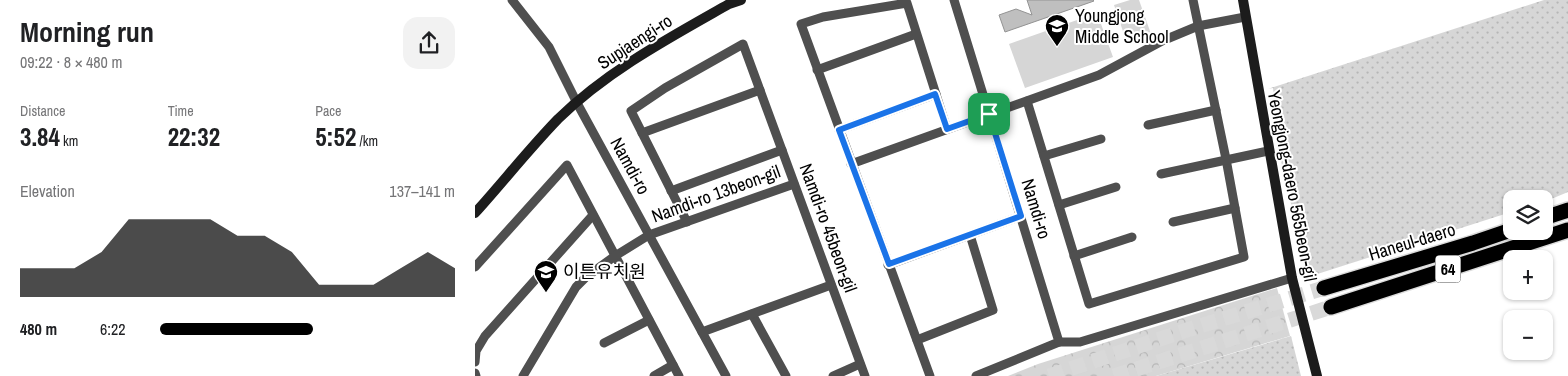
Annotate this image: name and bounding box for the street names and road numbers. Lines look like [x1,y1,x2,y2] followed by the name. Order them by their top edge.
[592,8,677,75] street label: Supjaengi-ro
[1262,88,1323,284] street label: Yeongjong-daero 565beon-gil
[605,133,656,199] street label: Namdi-ro
[648,159,784,228] street label: Namdi-ro 13beon-gil
[794,160,863,296] street label: Namdi-ro 45beon-gil
[1016,176,1057,242] street label: Namdi-ro
[1365,216,1458,267] street label: Haneul-daero
[1435,255,1461,282] road number: 64

